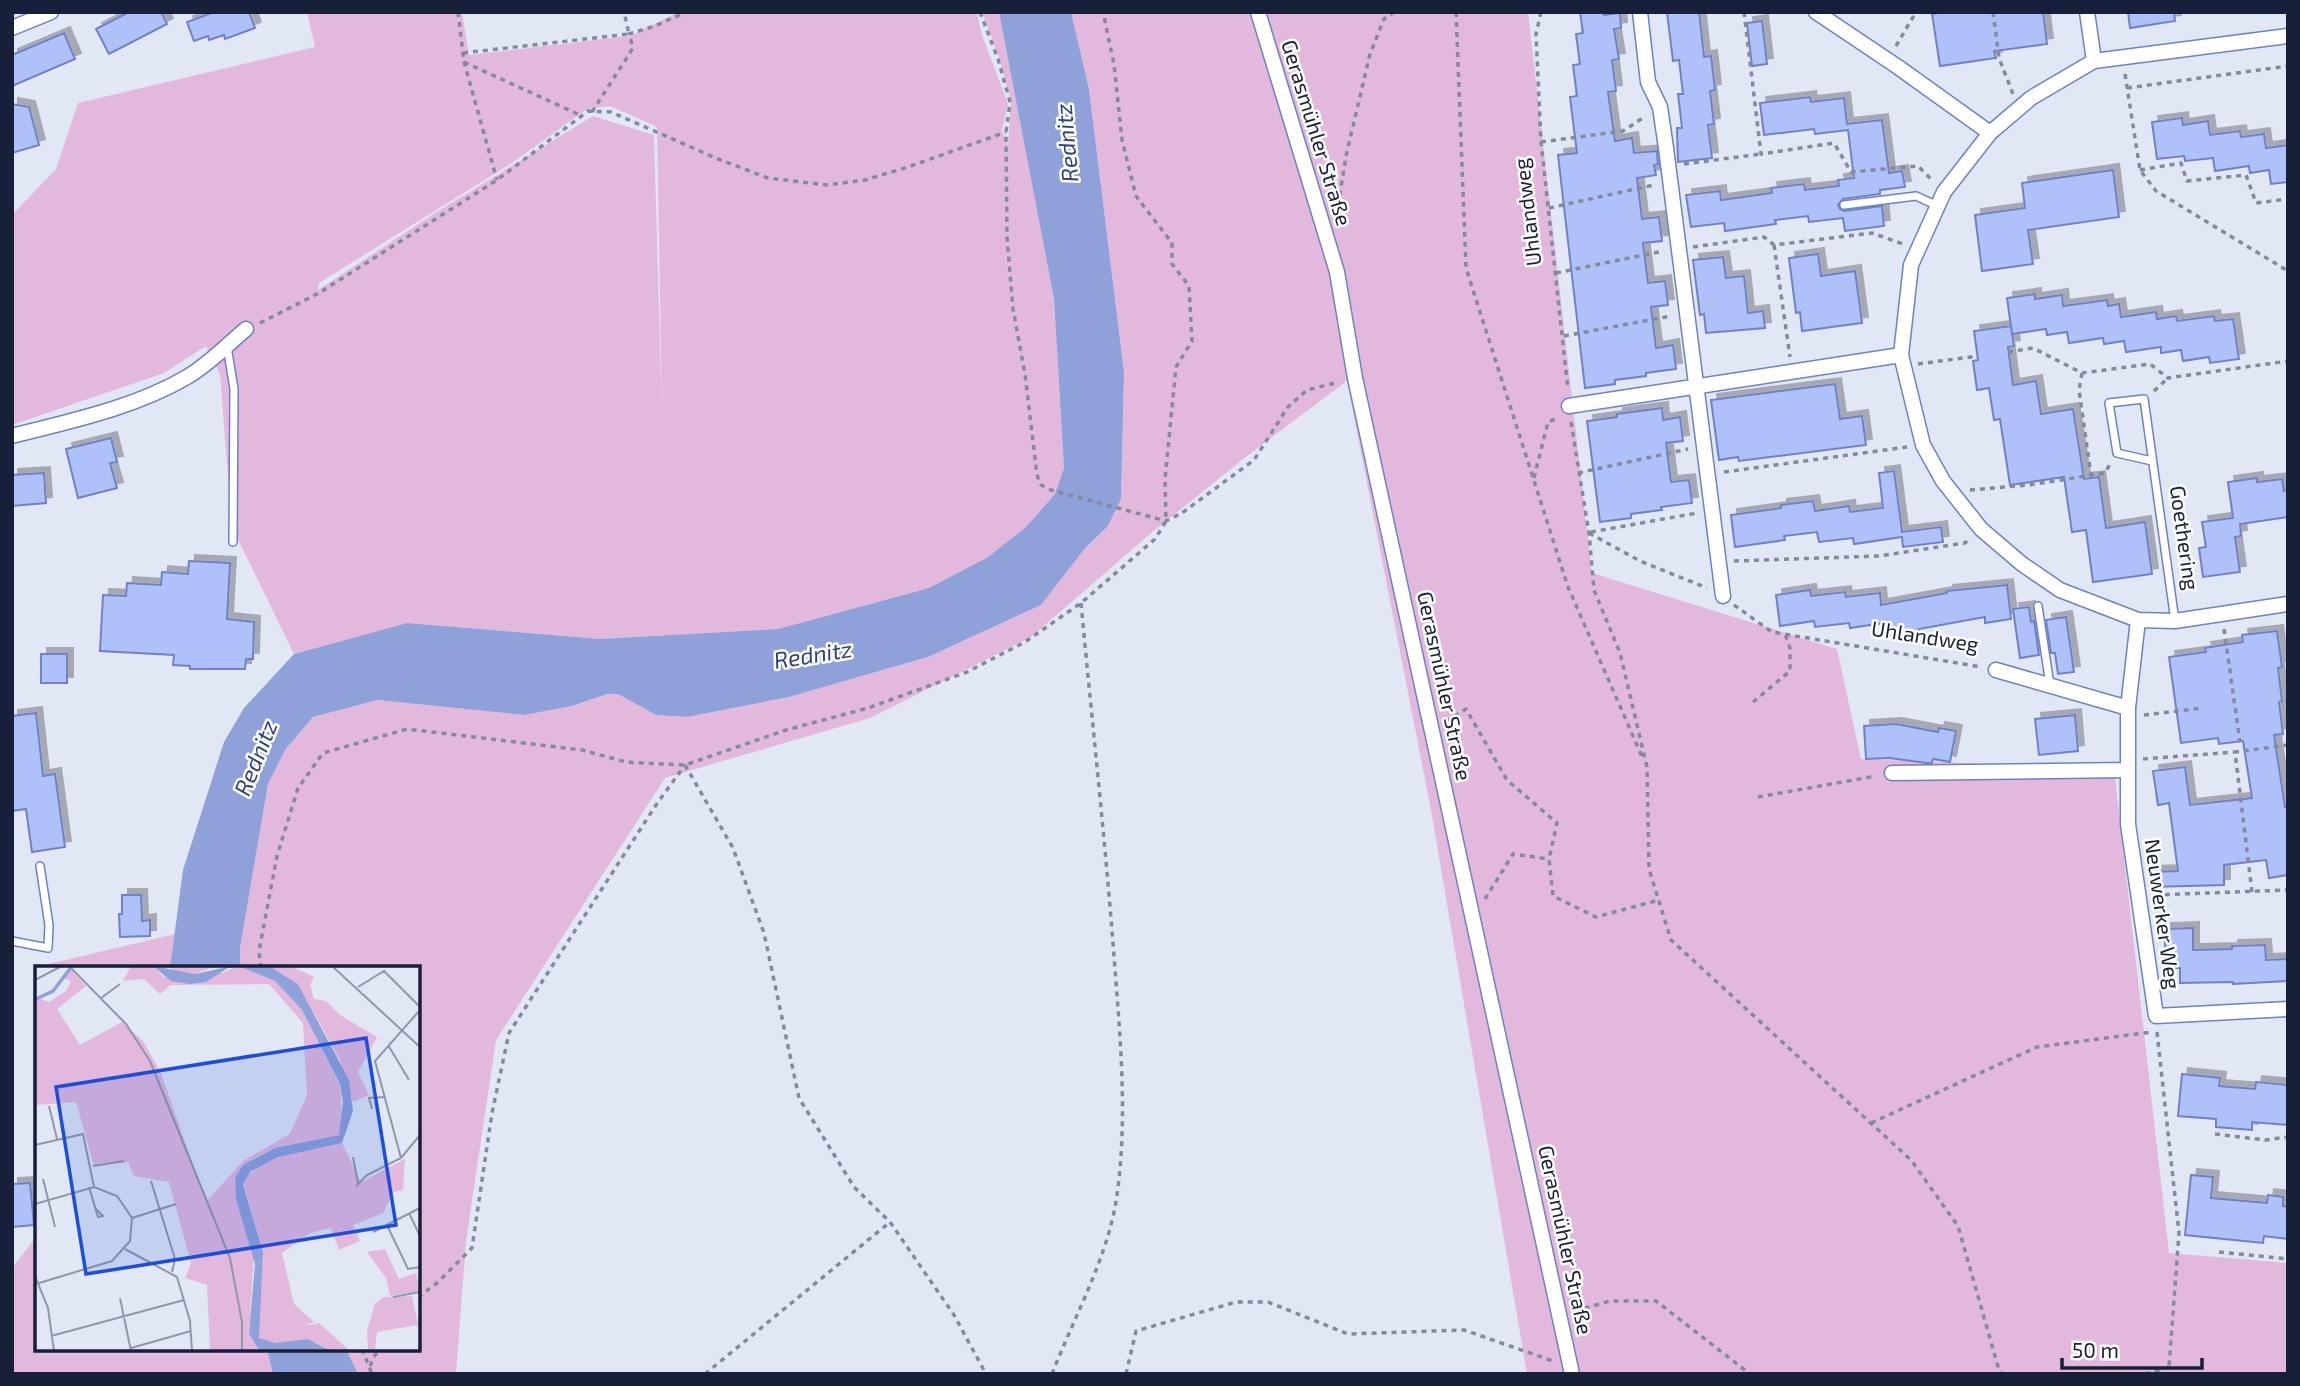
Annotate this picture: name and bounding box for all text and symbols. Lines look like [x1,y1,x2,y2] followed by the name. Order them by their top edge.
[1277,37,1358,228] street label: Gerasmühler Straße
[1049,102,1083,184] water label: Rednitz
[1507,157,1546,268] street label: Uhlandweg
[2166,484,2205,592] street label: Goethering
[1413,589,1478,783] street label: Gerasmühler Straße
[1870,615,1981,656] street label: Uhlandweg
[772,634,854,674] water label: Rednitz
[227,715,283,799] water label: Rednitz
[2141,837,2186,991] street label: Neuwerker Weg
[35,966,420,1351] inset map
[1534,1143,1599,1337] street label: Gerasmühler Straße
[2062,1326,2202,1370] scale bar
[2072,1337,2119,1362] text: 50 m

